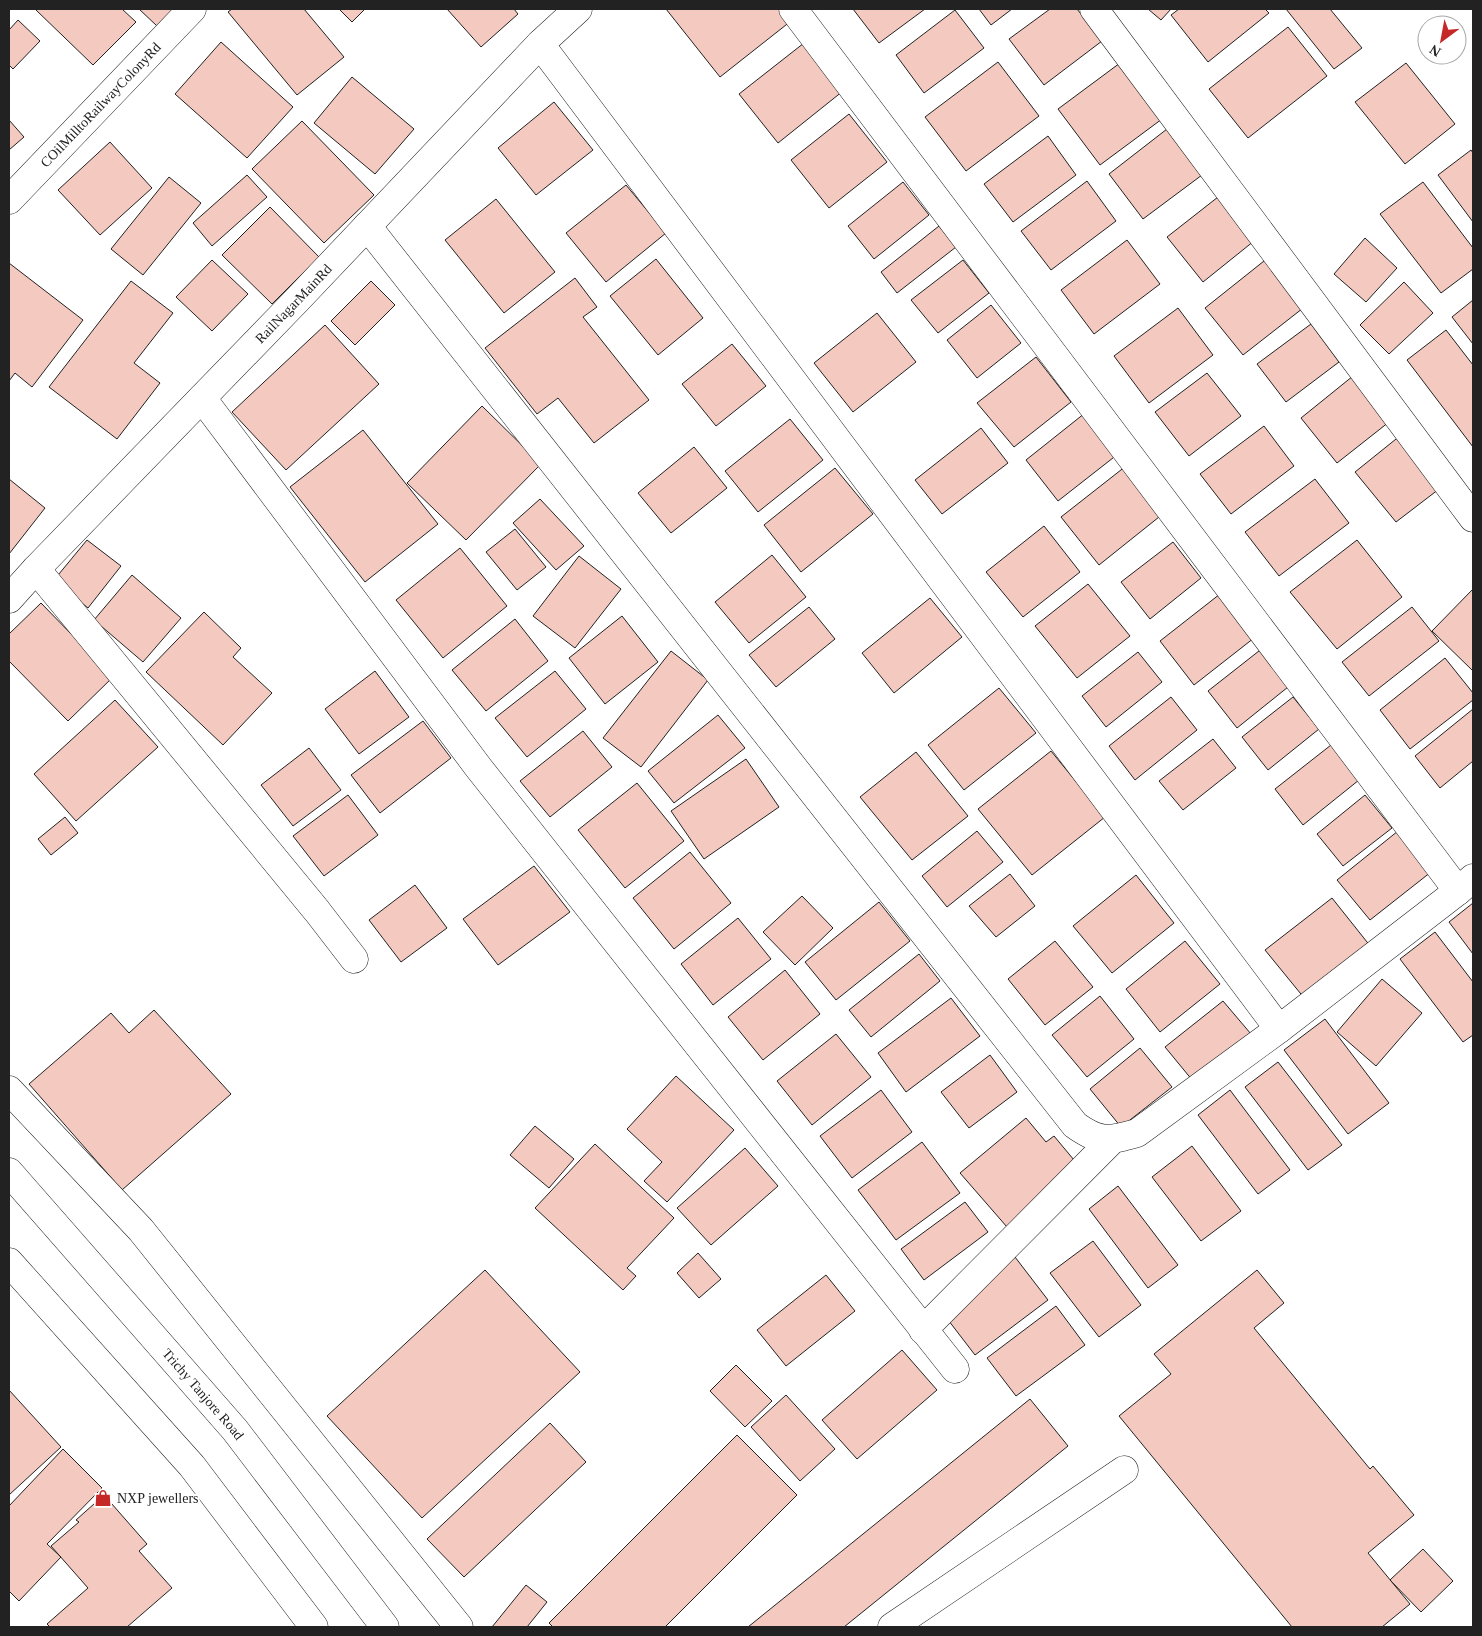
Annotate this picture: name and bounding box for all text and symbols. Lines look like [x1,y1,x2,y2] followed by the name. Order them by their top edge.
[1417,15,1467,65] north arrow
[38,40,164,170] street label: COilMilltoRailwayColonyRd
[1427,42,1444,60] text: N
[252,261,335,346] street label: RailNagarMainRd
[159,1346,247,1443] street label: Trichy Tanjore Road
[93,1488,113,1508] shop icon: NXP jewellers
[117,1491,199,1506] place label: NXP jewellers

